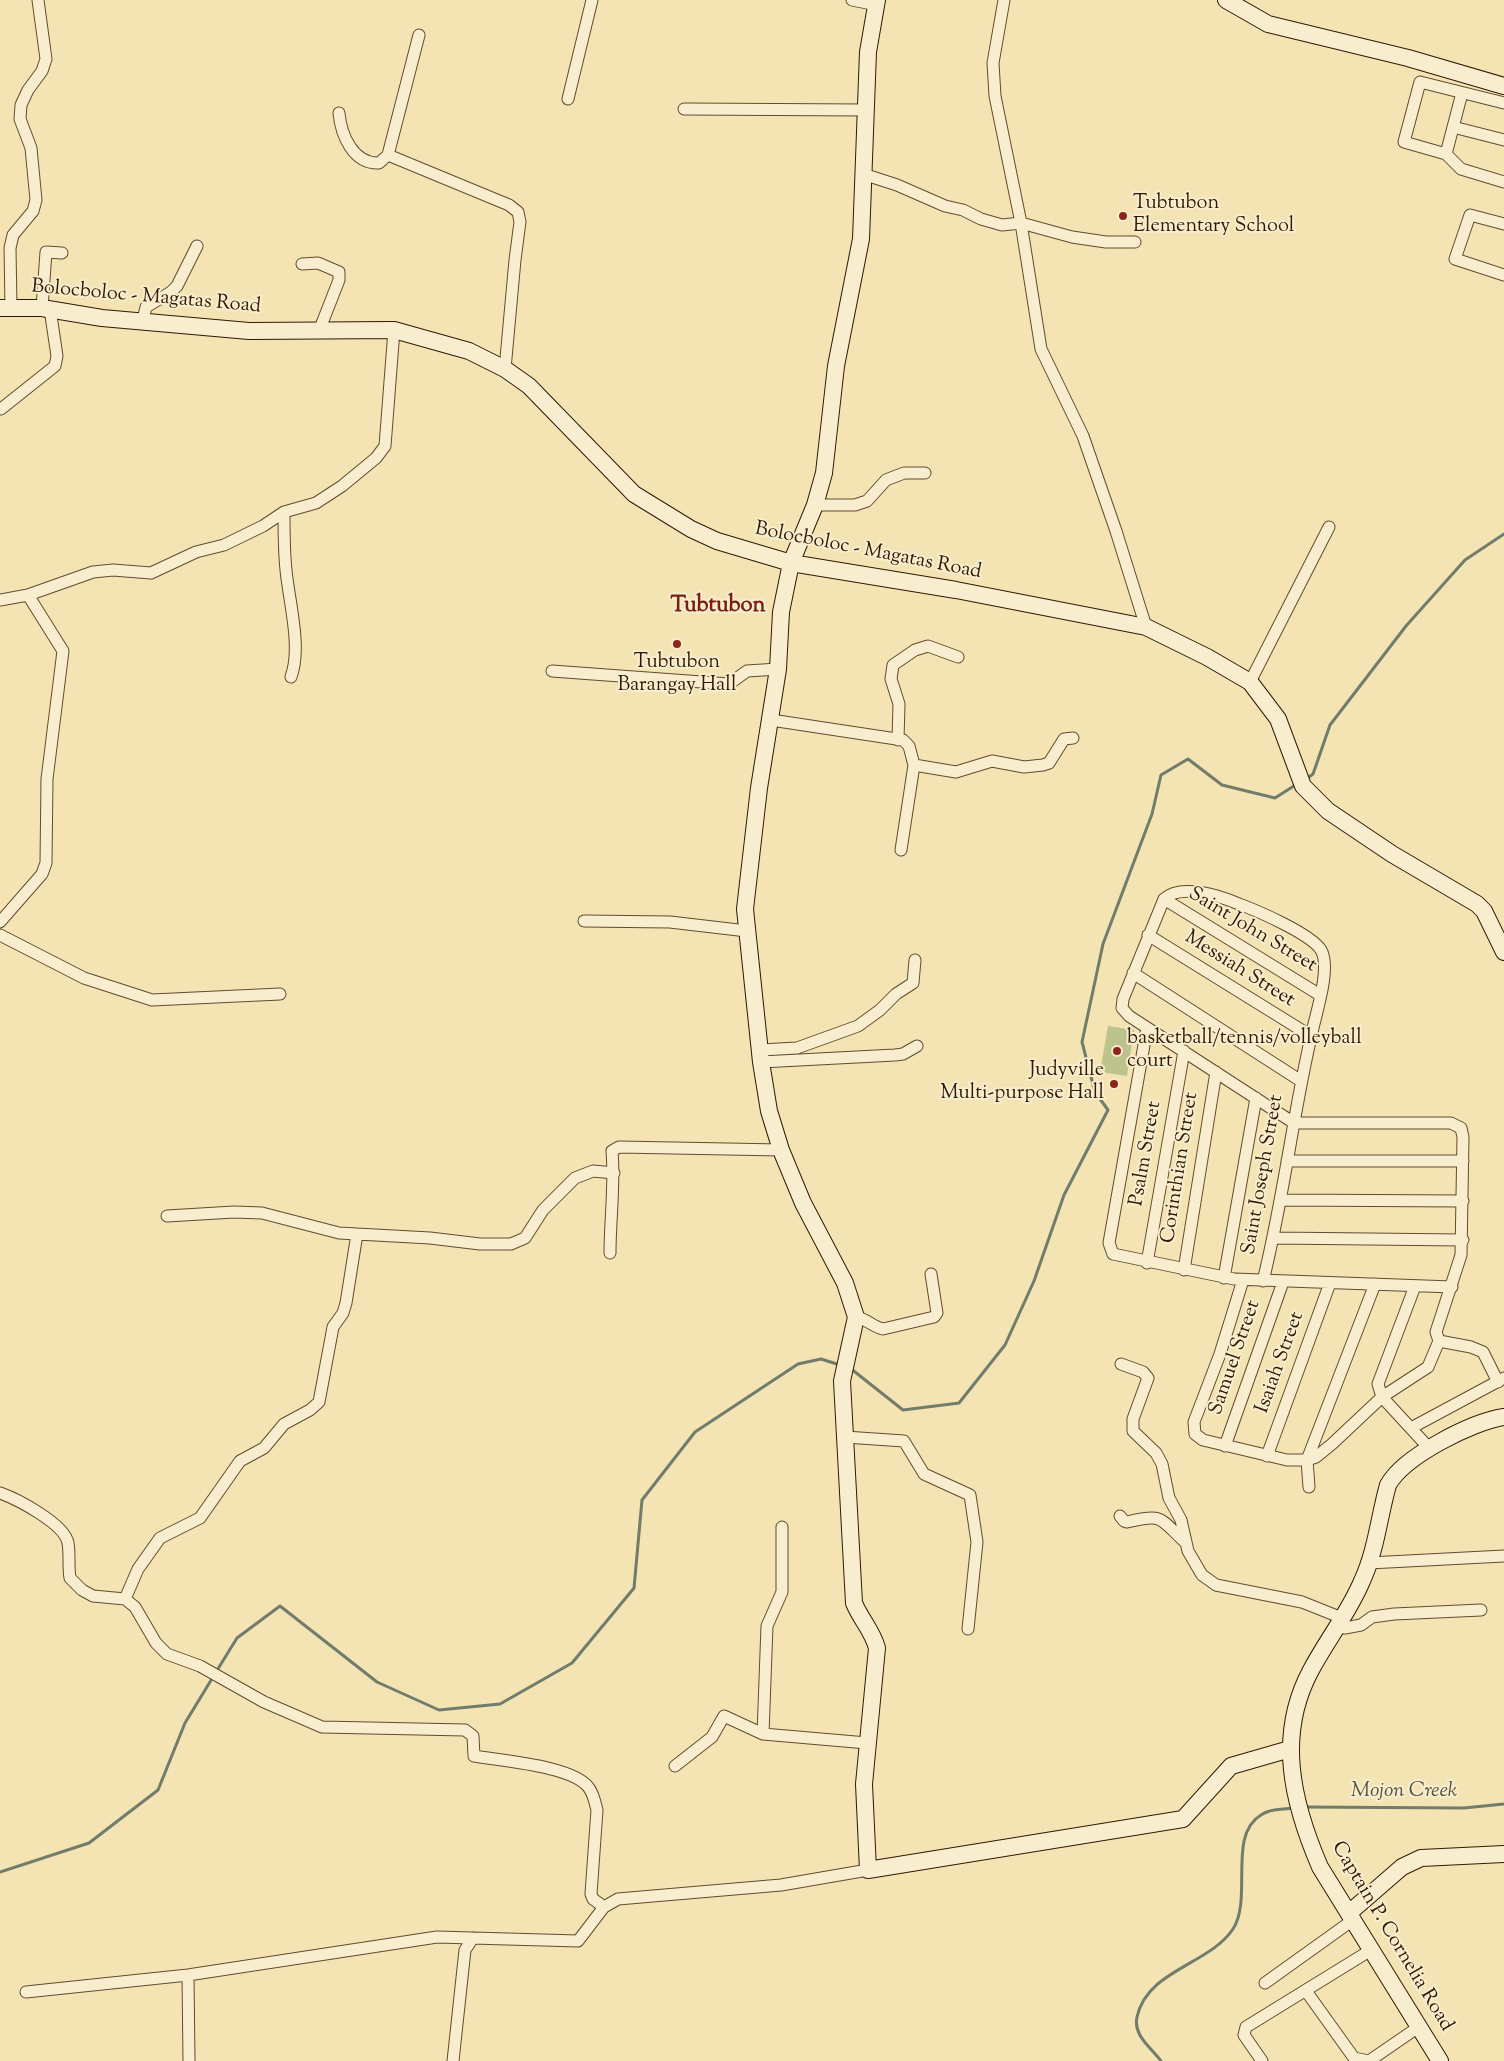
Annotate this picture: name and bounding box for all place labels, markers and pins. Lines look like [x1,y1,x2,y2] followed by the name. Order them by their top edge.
[1133,193,1294,240] place label: Tubtubon Elementary School
[1117,210,1129,222] marker: Tubtubon Elementary School
[671,638,683,650] marker: Tubtubon Barangay Hall
[618,652,736,699] place label: Tubtubon Barangay Hall
[1127,1028,1362,1075] place label: basketball/tennis/volleyball court
[1111,1045,1123,1057] marker: basketball/tennis/volleyball court
[940,1060,1104,1107] place label: Judyville Multi-purpose Hall
[1108,1078,1120,1090] marker: Judyville Multi-purpose Hall

